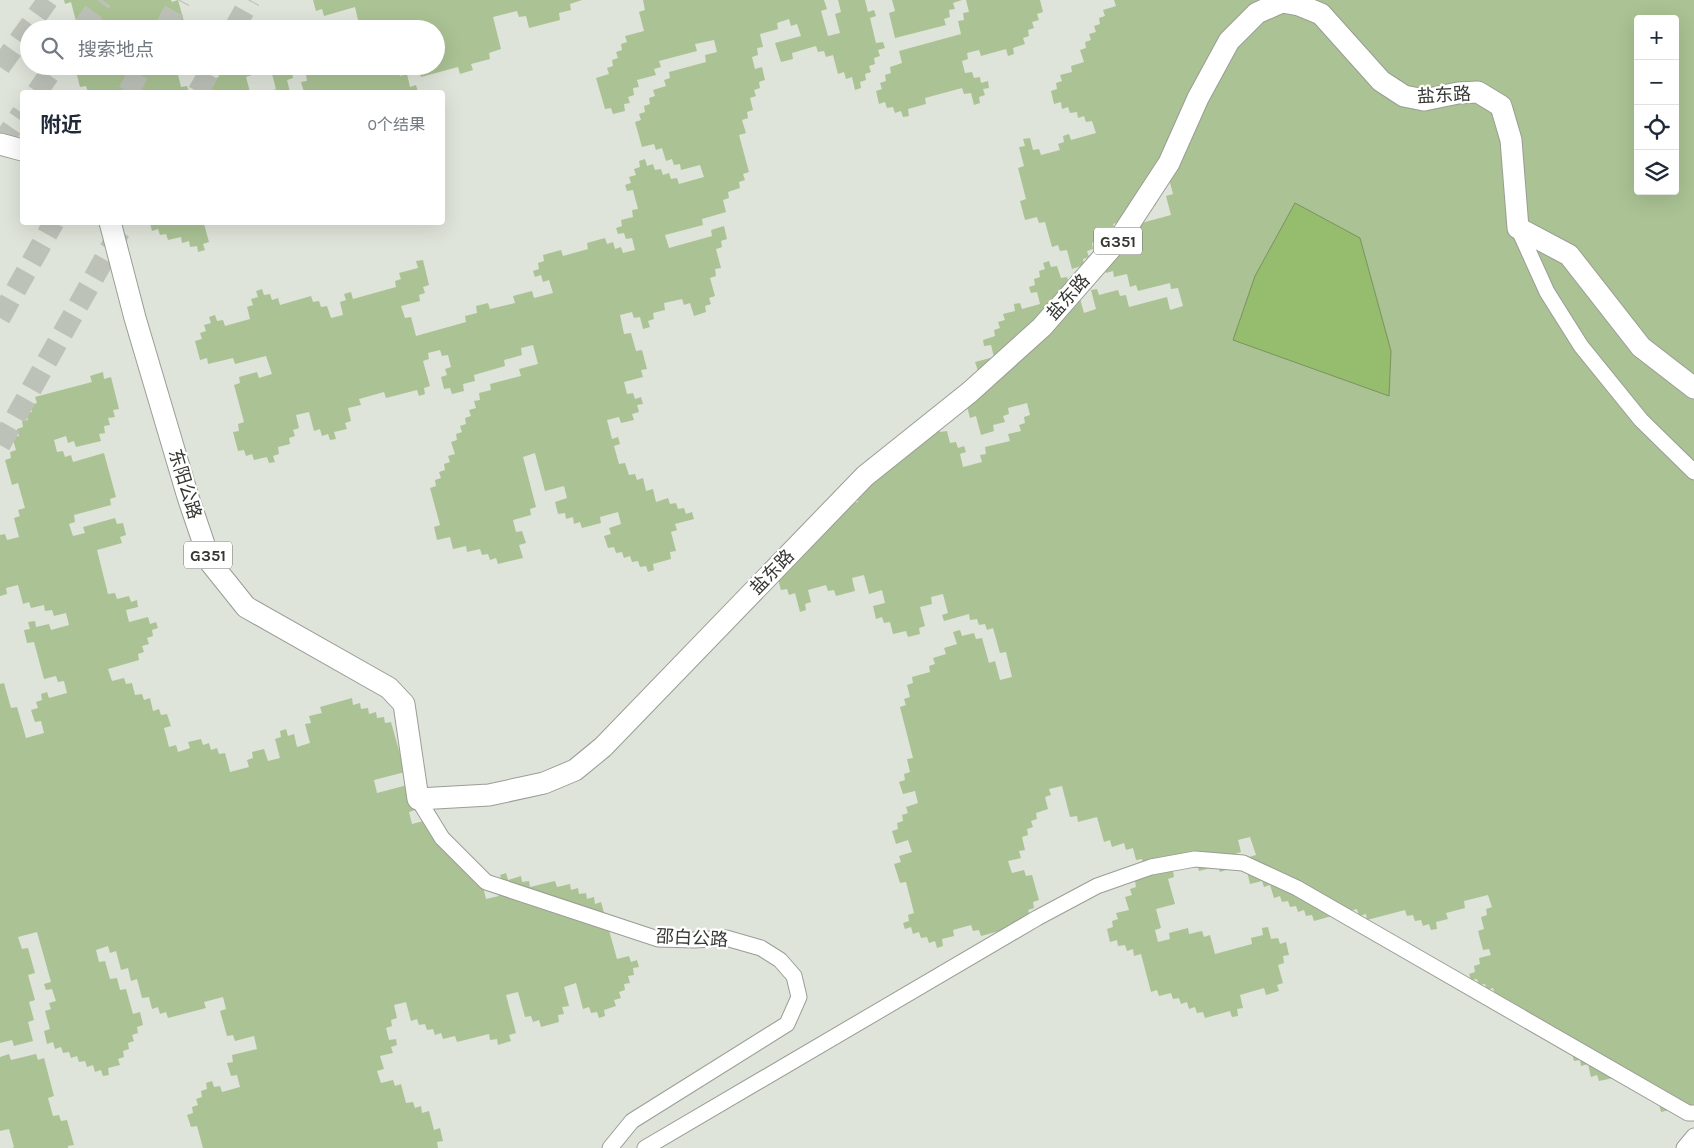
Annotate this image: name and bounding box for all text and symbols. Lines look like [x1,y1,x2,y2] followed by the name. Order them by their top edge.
[1634,15,1679,195] map controls
[1634,15,1679,60] button: +
[20,20,445,75] search box
[38,34,66,62] icon: search
[78,39,154,61] text: 搜索地点
[1634,60,1679,105] button: −
[1416,83,1472,107] street label: 盐东路
[1634,105,1679,150] button: locate
[40,113,82,137] text: 附近
[368,115,425,134] text: 0个结果
[1634,150,1679,195] button: layers
[1094,228,1142,255] road number: G351
[1042,270,1094,324] street label: 盐东路
[164,446,206,522] street label: 东阳公路
[184,542,232,568] road number: G351
[745,545,799,599] street label: 盐东路
[655,925,729,951] street label: 邵白公路

